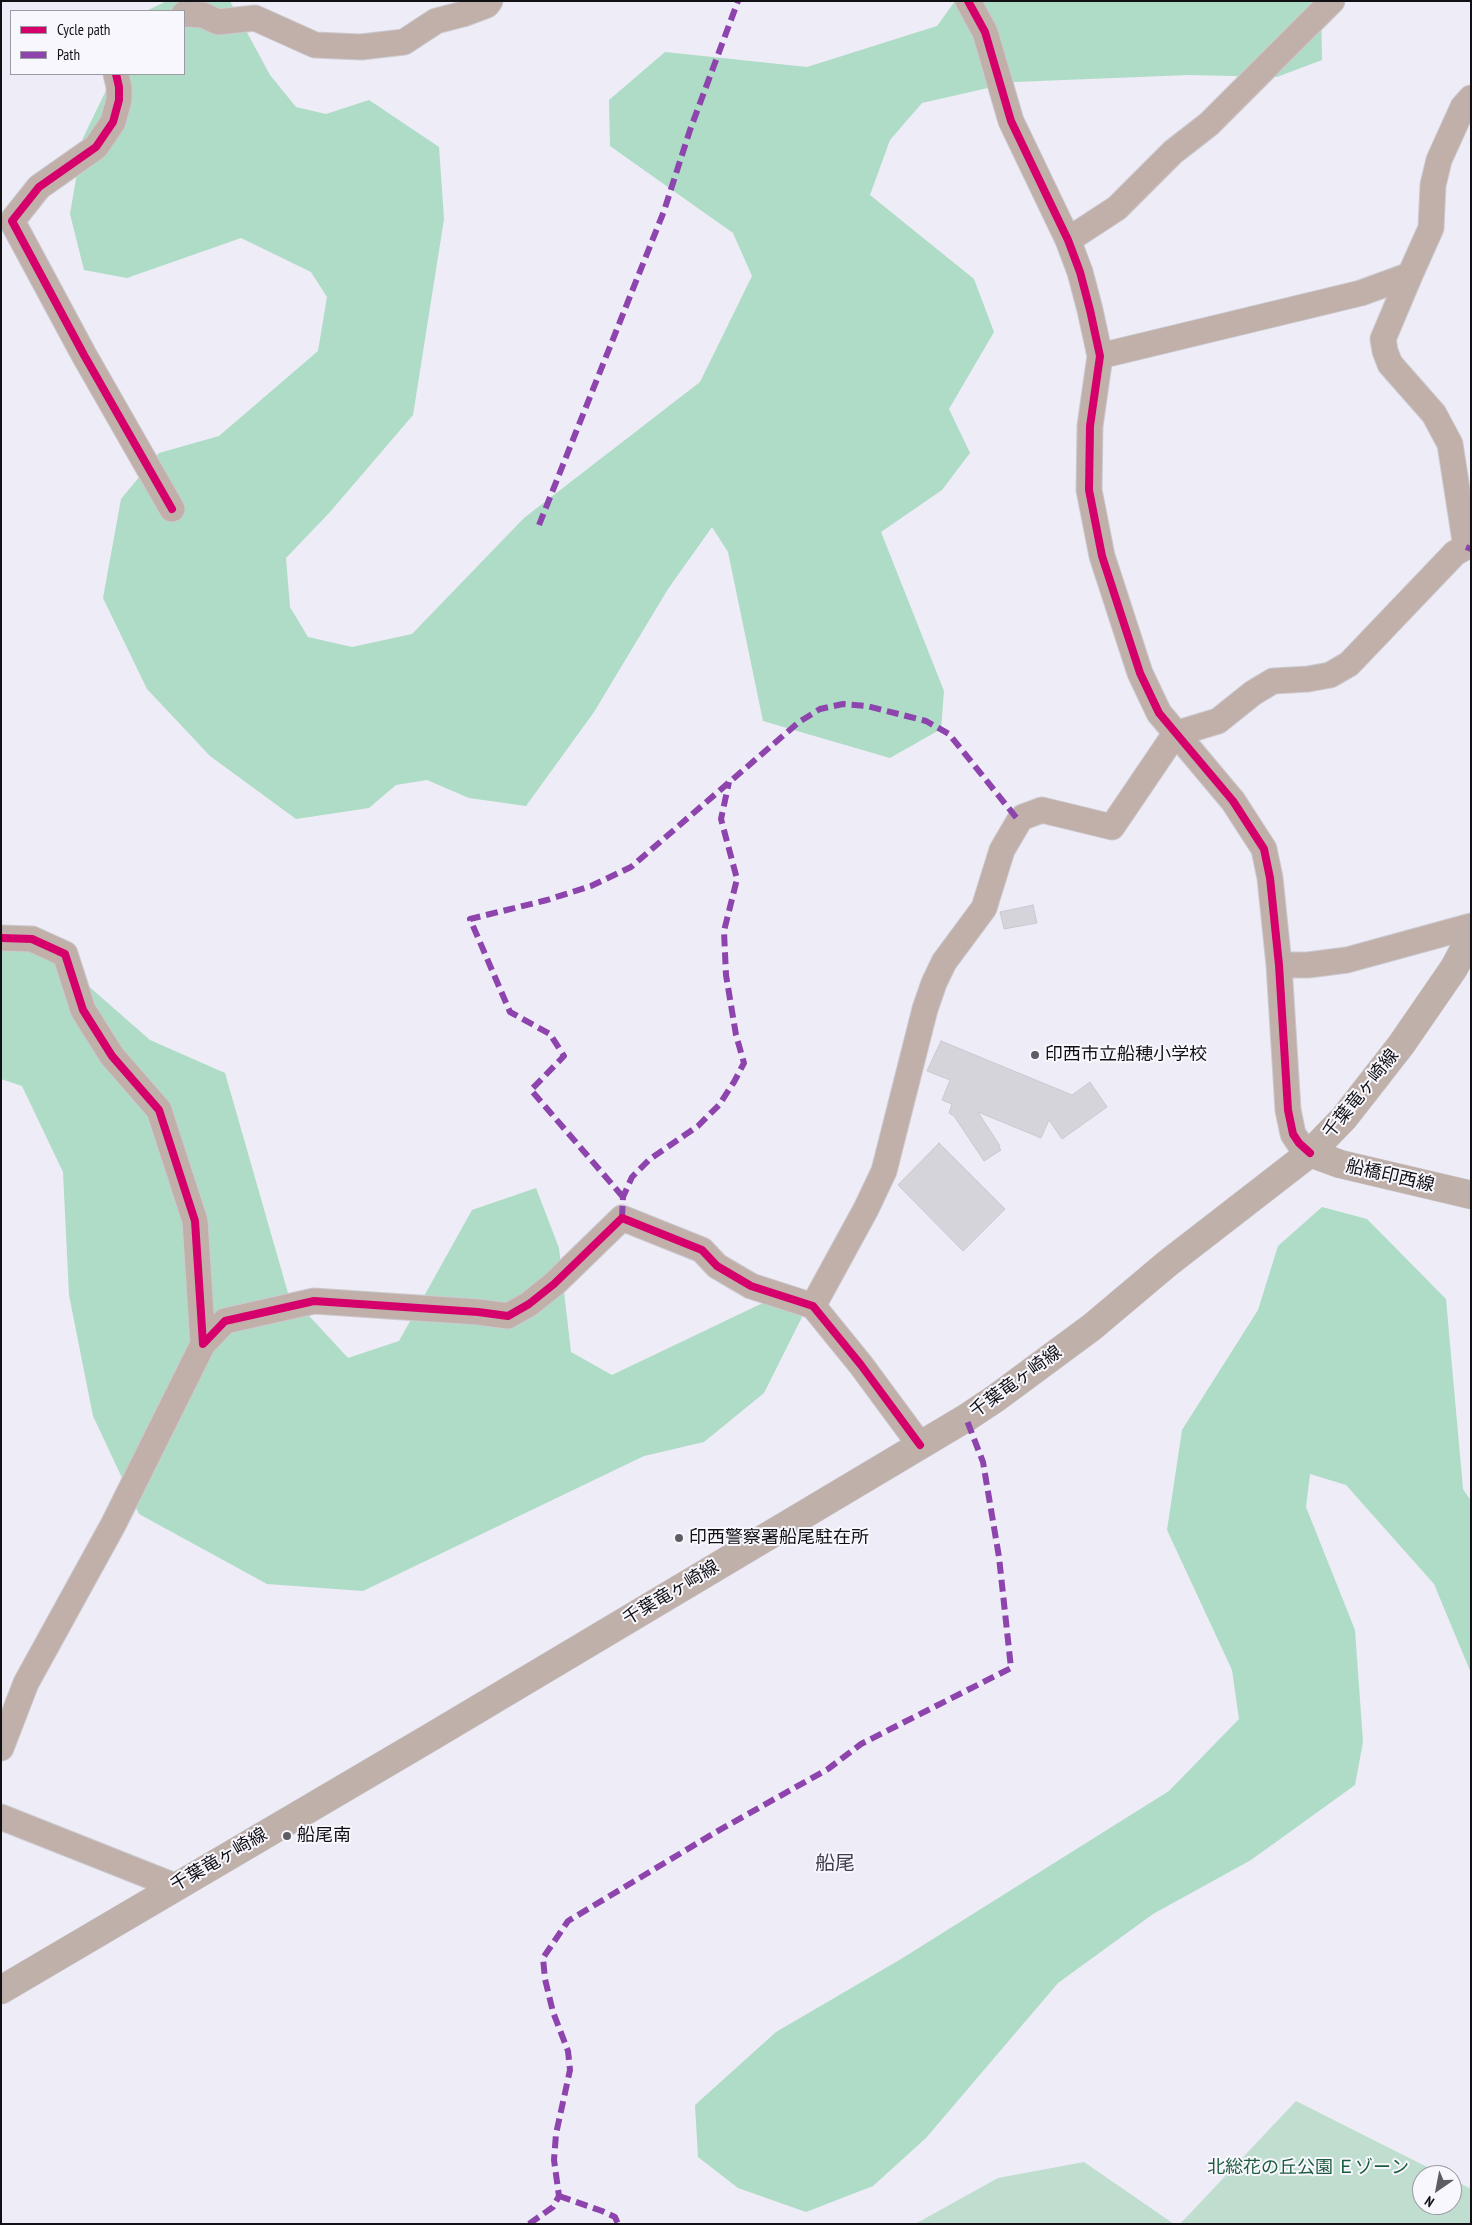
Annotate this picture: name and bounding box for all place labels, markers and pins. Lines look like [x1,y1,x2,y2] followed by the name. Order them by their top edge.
[1045,1044,1207,1066] place label: 印西市立船穂小学校
[1029,1049,1041,1061] marker: 印西市立船穂小学校
[689,1527,869,1549] place label: 印西警察署船尾駐在所
[673,1532,685,1544] marker: 印西警察署船尾駐在所
[297,1825,351,1847] place label: 船尾南
[281,1830,293,1842] marker: 船尾南

